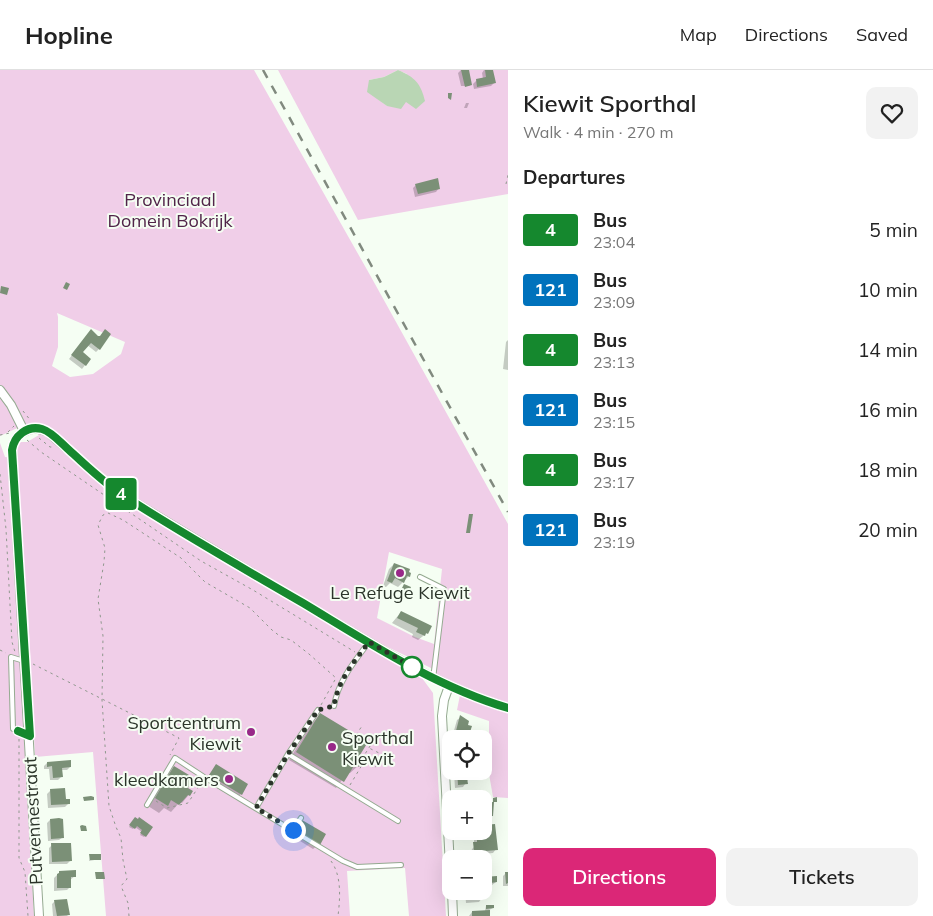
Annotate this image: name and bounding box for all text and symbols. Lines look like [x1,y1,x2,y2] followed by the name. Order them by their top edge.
[25,20,113,50] text: Hopline
[680,23,717,46] text: Map
[745,23,828,46] text: Directions
[856,23,908,46] text: Saved
[866,87,918,139] button: heart
[523,88,697,118] text: Kiewit Sporthal
[523,122,674,142] text: Walk · 4 min · 270 m
[523,165,625,189] text: Departures
[107,188,233,232] park label: Provinciaal Domein Bokrijk
[593,208,627,232] text: Bus
[545,218,556,241] text: 4
[869,218,918,242] text: 5 min
[593,232,635,252] text: 23:04
[593,268,627,292] text: Bus
[534,278,567,301] text: 121
[858,278,918,302] text: 10 min
[593,292,635,312] text: 23:09
[593,328,627,352] text: Bus
[545,338,556,361] text: 4
[858,338,918,362] text: 14 min
[593,352,635,372] text: 23:13
[593,388,627,412] text: Bus
[534,398,567,421] text: 121
[858,398,918,422] text: 16 min
[593,412,635,432] text: 23:15
[593,448,627,472] text: Bus
[545,458,556,481] text: 4
[858,458,918,482] text: 18 min
[593,472,635,492] text: 23:17
[105,478,137,510] line badge: 4
[116,482,126,505] text: 4
[593,508,627,532] text: Bus
[534,518,567,541] text: 121
[858,518,918,542] text: 20 min
[593,532,635,552] text: 23:19
[394,567,406,579] marker: Le Refuge Kiewit
[330,581,470,604] place label: Le Refuge Kiewit
[401,656,423,678] unlabelled marker
[127,711,241,755] place label: Sportcentrum Kiewit
[245,726,257,738] marker: Sportcentrum Kiewit
[342,726,413,770] place label: Sporthal Kiewit
[442,730,492,900] map controls
[442,730,492,780] button: locate
[326,741,338,753] marker: Sporthal Kiewit
[18,756,48,886] street label: Putvennestraat
[114,768,219,791] place label: kleedkamers
[223,773,235,785] marker: kleedkamers
[442,790,492,840] button: +
[281,818,306,843] your location
[523,848,716,906] button: Directions
[726,848,918,906] button: Tickets
[442,850,492,900] button: −

